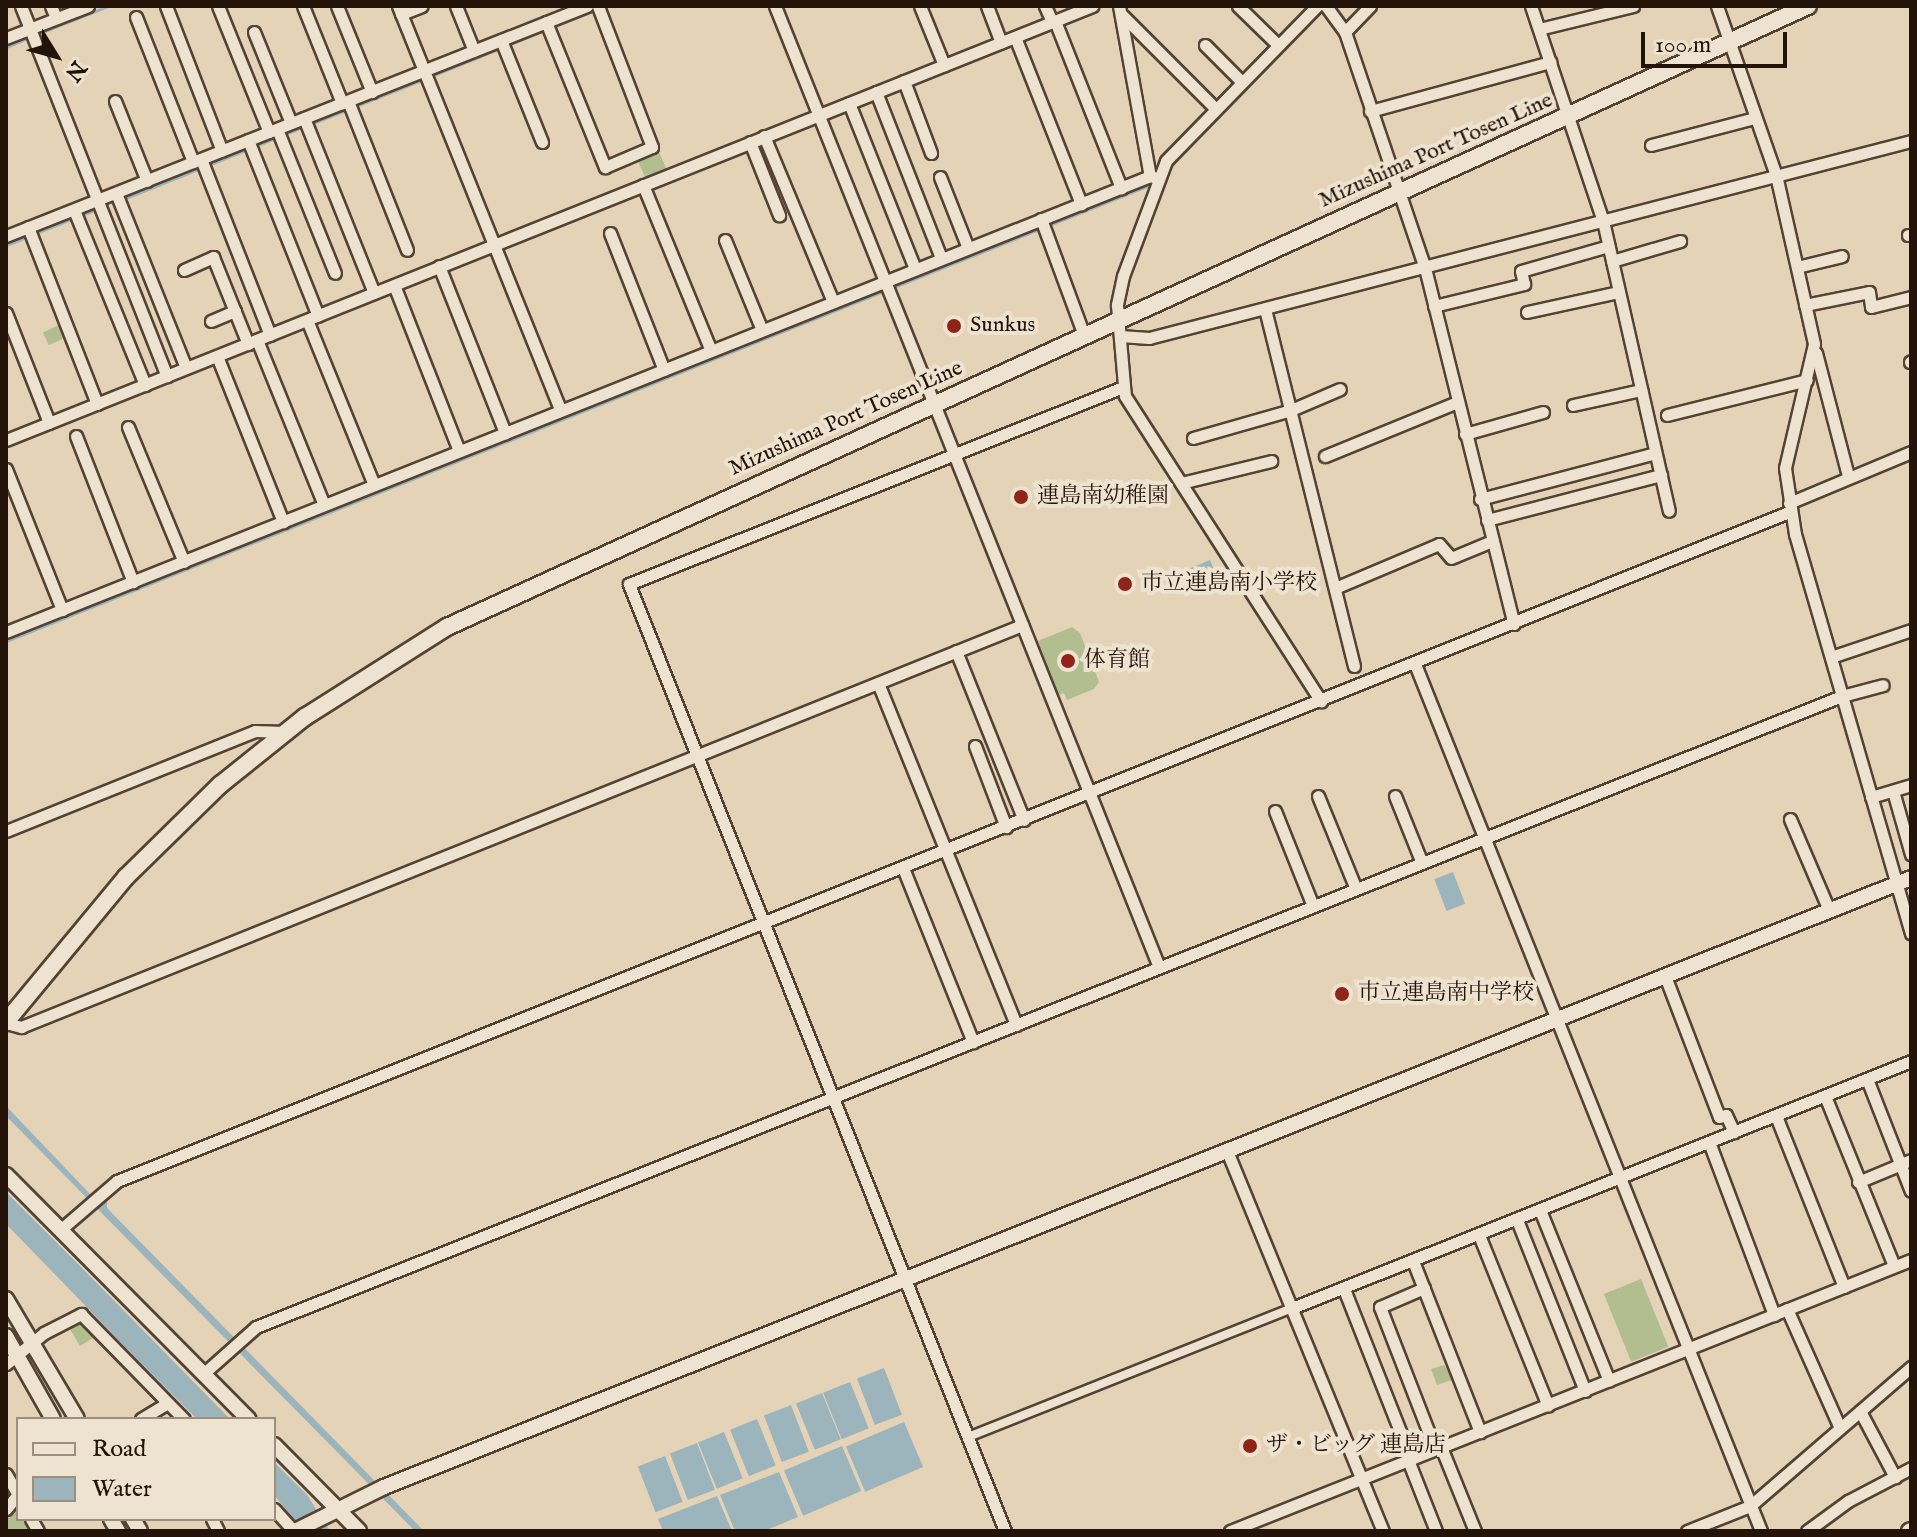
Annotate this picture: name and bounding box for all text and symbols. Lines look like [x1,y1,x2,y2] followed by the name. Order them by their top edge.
[16,16,96,96] north arrow
[1645,16,1791,66] scale bar
[1655,30,1711,61] text: 100 m
[58,54,92,86] text: N
[1315,88,1557,214] street label: Mizushima Port Tosen Line
[970,313,1035,339] place label: Sunkus
[945,317,963,335] marker: Sunkus
[725,356,967,482] street label: Mizushima Port Tosen Line
[1037,484,1169,510] place label: 連島南幼稚園
[1012,488,1030,506] marker: 連島南幼稚園
[1141,571,1317,597] place label: 市立連島南小学校
[1116,575,1134,593] marker: 市立連島南小学校
[1084,648,1150,674] place label: 体育館
[1059,652,1077,670] marker: 体育館
[1358,981,1534,1007] place label: 市立連島南中学校
[1333,985,1351,1003] marker: 市立連島南中学校
[16,1417,276,1521] legend
[1266,1433,1447,1459] place label: ザ・ビッグ 連島店
[92,1434,146,1465] text: Road
[1241,1437,1259,1455] marker: ザ・ビッグ 連島店
[92,1474,152,1505] text: Water

